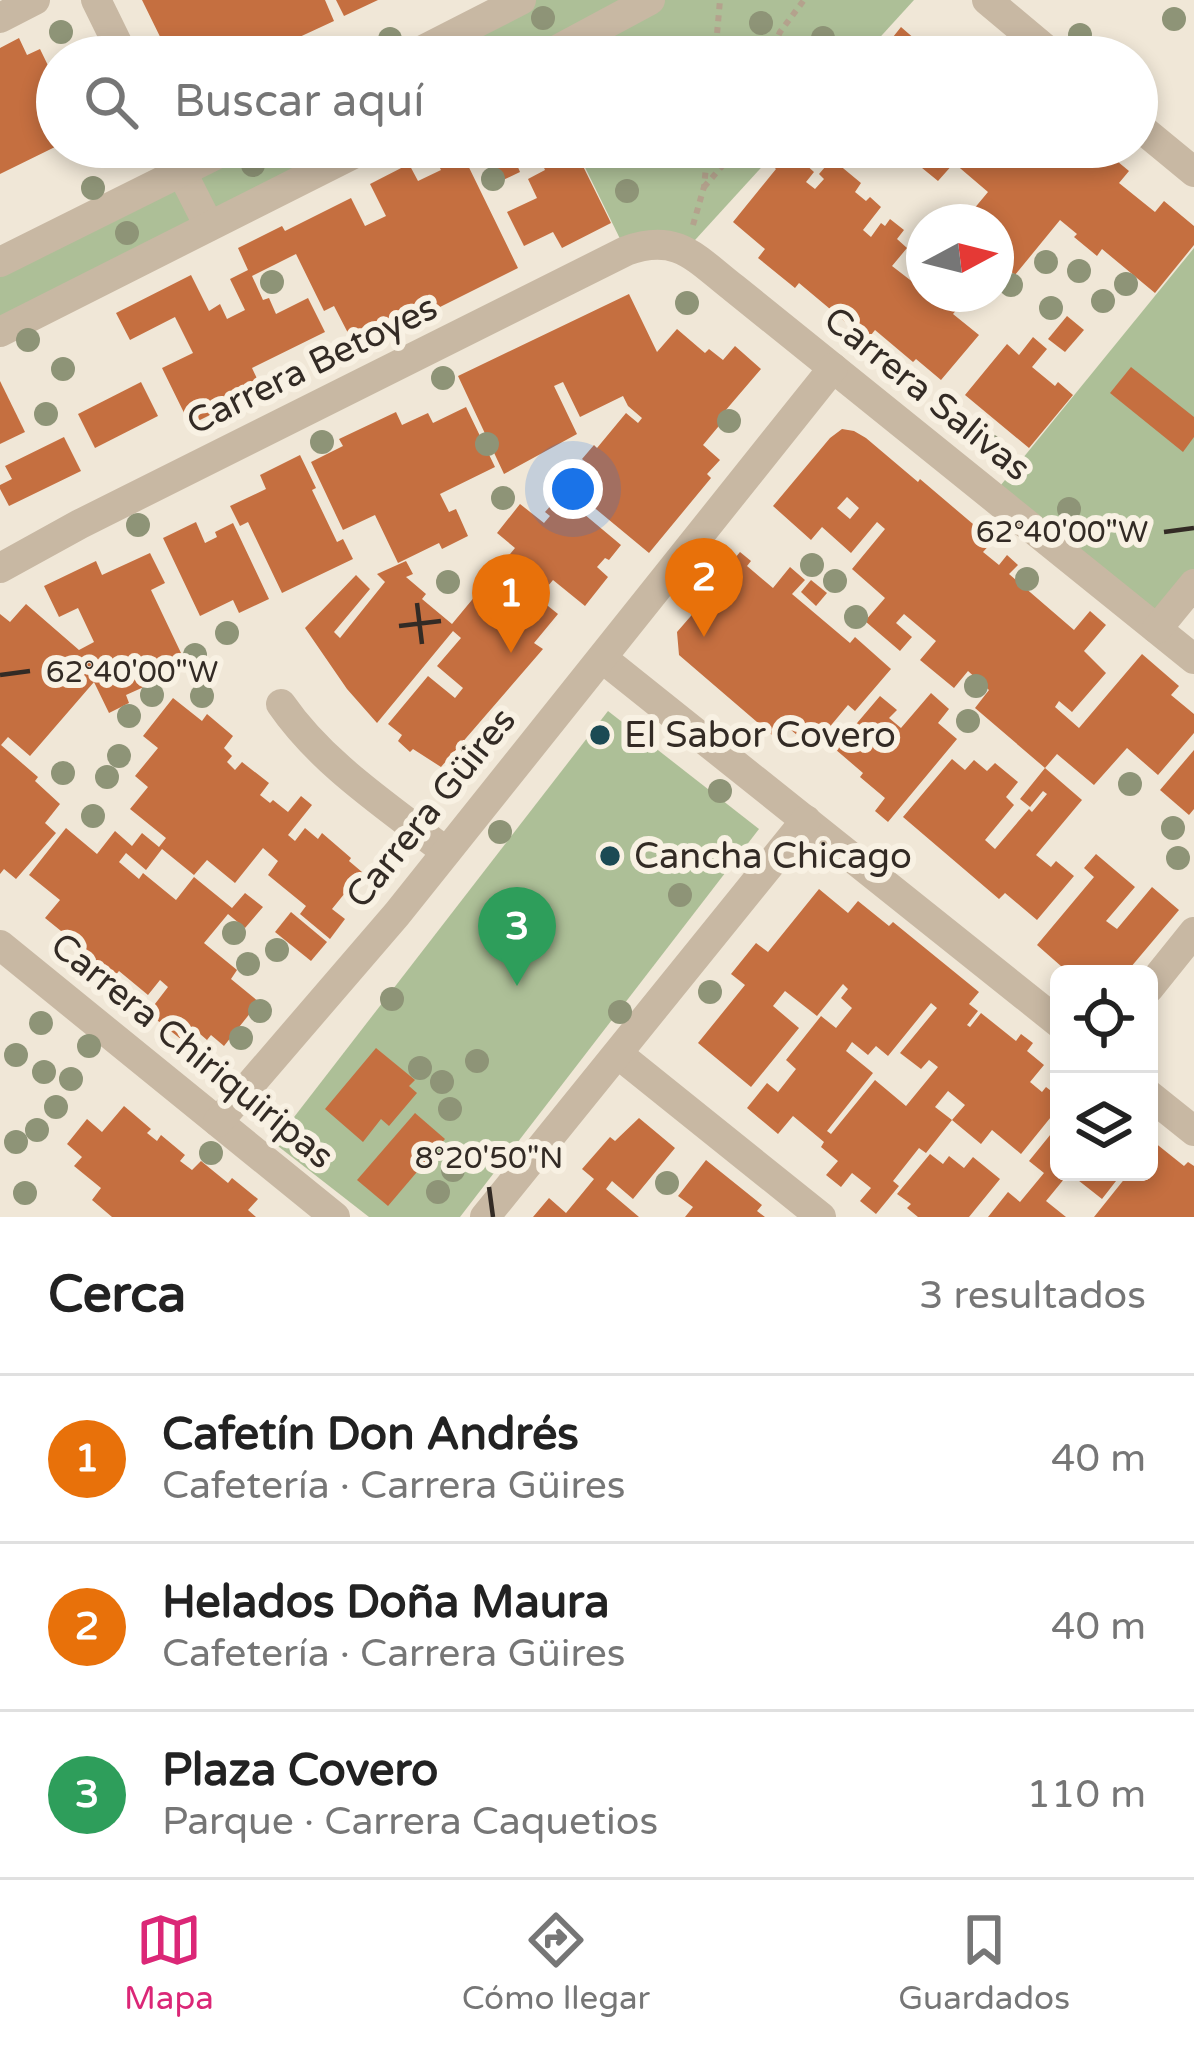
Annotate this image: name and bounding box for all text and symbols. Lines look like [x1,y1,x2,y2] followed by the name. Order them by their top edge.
[36,36,1158,168] search box
[78,69,144,135] icon: search
[174,75,424,129] text: Buscar aquí
[906,204,1014,312] north arrow
[180,286,444,444] street label: Carrera Betoyes
[815,298,1039,490] street label: Carrera Salivas
[543,459,603,519] your location
[976,514,1148,551] text: 62°40'00"W
[665,538,743,637] pin: 2
[472,554,550,653] pin: 1
[46,654,218,691] text: 62°40'00"W
[337,699,525,917] street label: Carrera Güires
[624,714,896,757] place label: El Sabor Covero
[587,722,613,748] marker: El Sabor Covero
[634,835,912,878] place label: Cancha Chicago
[597,843,623,869] marker: Cancha Chicago
[478,887,556,986] pin: 3
[42,924,342,1178] street label: Carrera Chiriquiripas
[1050,965,1158,1181] map controls
[1050,965,1158,1073] button: locate
[1050,1073,1158,1181] button: layers
[415,1140,563,1177] text: 8°20'50"N
[48,1264,186,1326] text: Cerca
[919,1272,1146,1319] text: 3 resultados
[162,1408,579,1462] text: Cafetín Don Andrés
[75,1435,99,1482] text: 1
[1051,1435,1146,1482] text: 40 m
[162,1462,626,1509] text: Cafetería · Carrera Güires
[162,1576,610,1630] text: Helados Doña Maura
[75,1603,99,1650] text: 2
[1051,1603,1146,1650] text: 40 m
[162,1630,626,1677] text: Cafetería · Carrera Güires
[162,1744,438,1798] text: Plaza Covero
[75,1771,99,1818] text: 3
[1027,1771,1146,1818] text: 110 m
[162,1798,658,1845] text: Parque · Carrera Caquetios
[124,1907,214,2018] tab: Mapa
[462,1907,650,2018] tab: Cómo llegar
[898,1907,1070,2018] tab: Guardados

